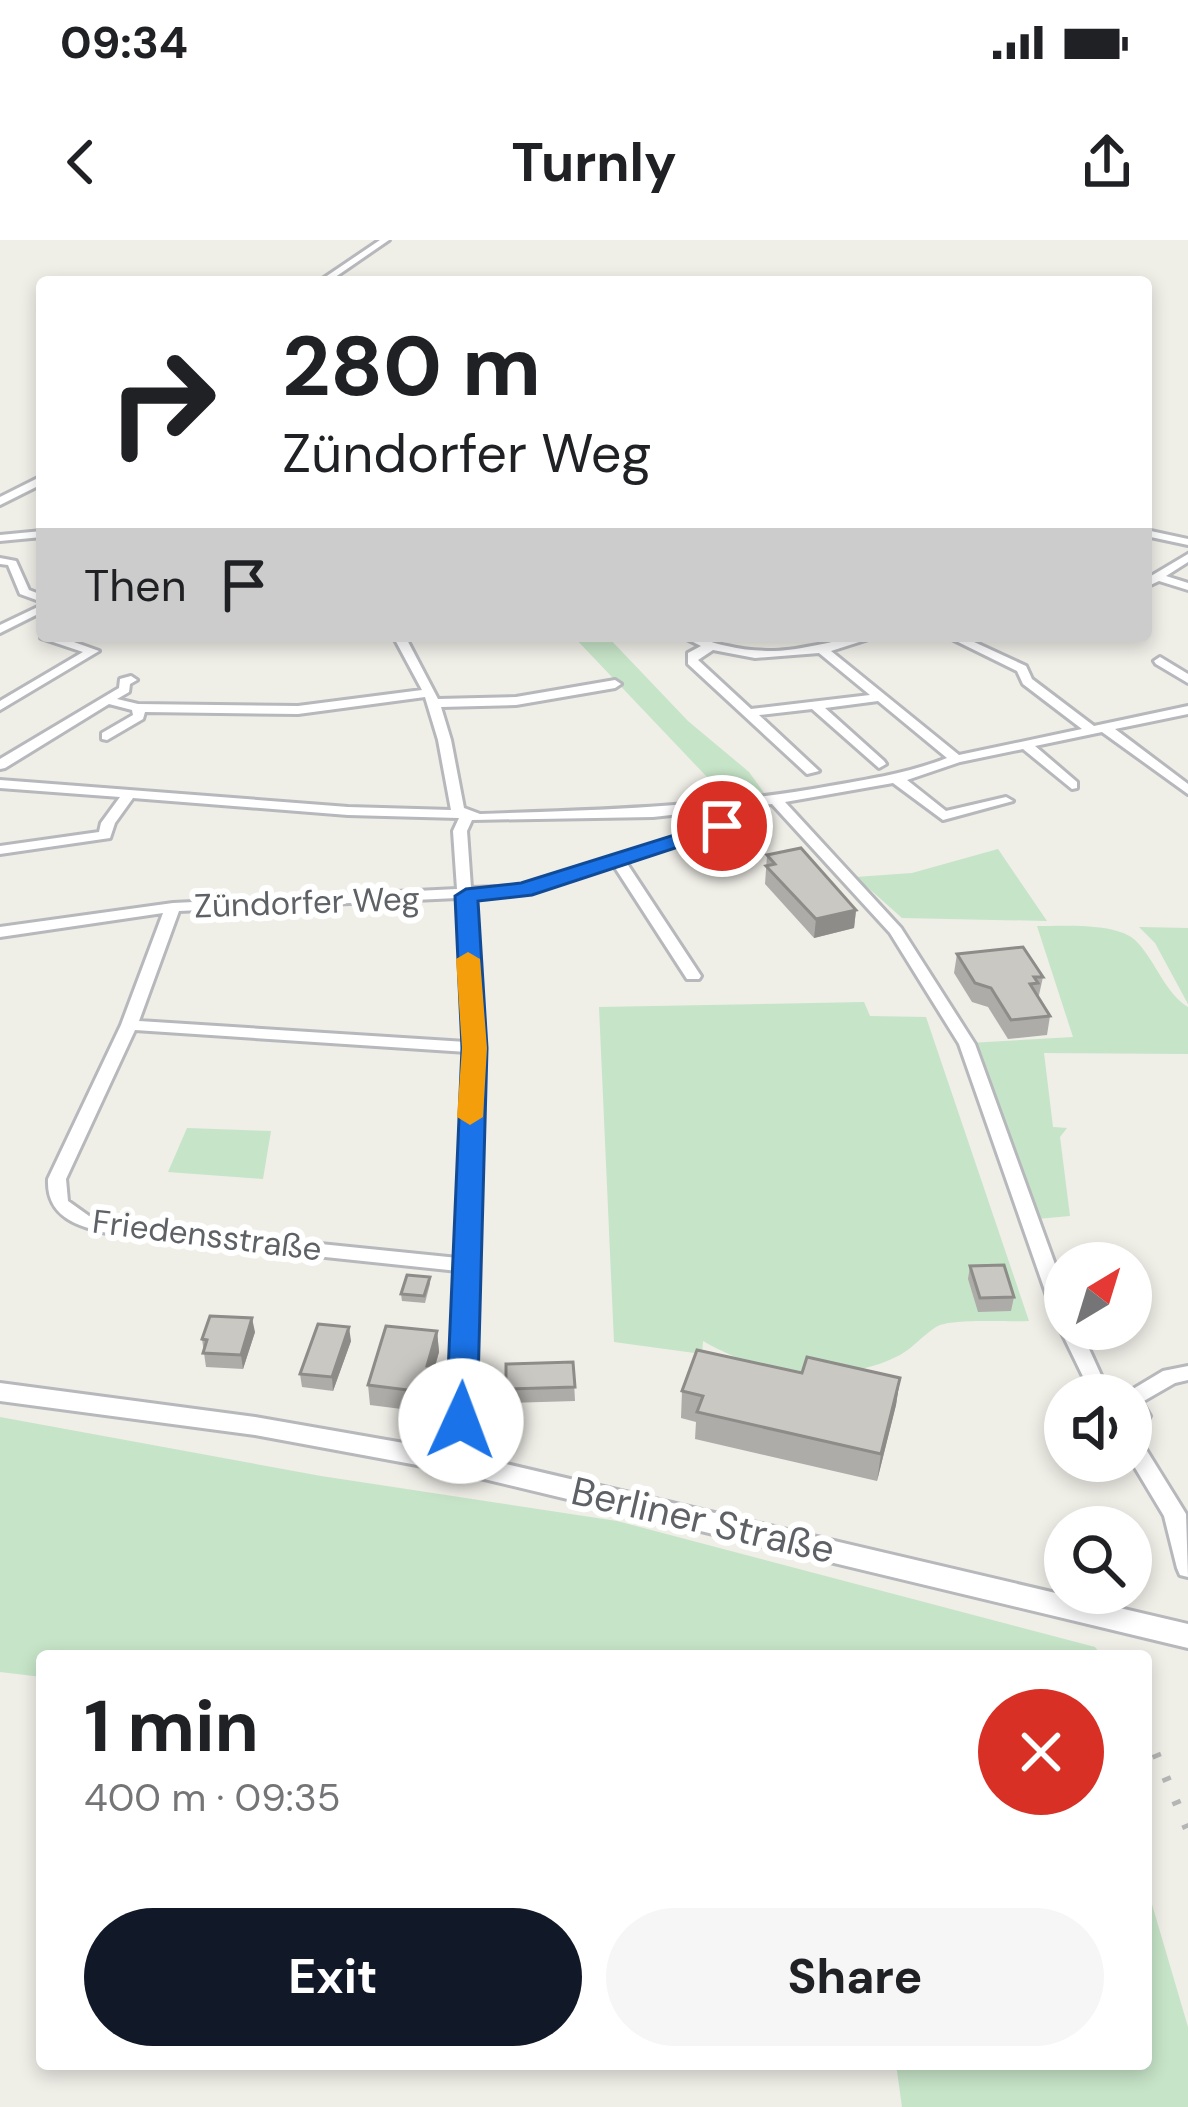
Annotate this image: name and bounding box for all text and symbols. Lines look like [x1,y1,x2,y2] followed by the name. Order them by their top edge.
[60,13,188,72] text: 09:34
[511,127,677,198] text: Turnly
[48,129,114,195] icon: back
[1074,129,1140,195] icon: share
[282,312,541,421] text: 280 m
[84,324,240,480] icon: right
[282,418,651,489] text: Zündorfer Weg
[211,552,277,618] icon: arrive
[84,556,187,615] text: Then
[671,775,773,877] pin
[689,793,755,859] icon: arrive
[193,877,421,927] street label: Zündorfer Weg
[90,1200,324,1270] street label: Friedensstraße
[1044,1242,1152,1350] north arrow
[1044,1242,1152,1614] map controls
[398,1358,524,1484] position arrow
[1044,1374,1152,1482] button: sound
[566,1465,840,1575] street label: Berliner Straße
[1044,1506,1152,1614] button: search
[84,1680,259,1773] text: 1 min
[978,1689,1104,1815] button: close
[84,1772,341,1823] text: 400 m · 09:35
[84,1908,582,2046] button: Exit
[606,1908,1104,2046] button: Share

